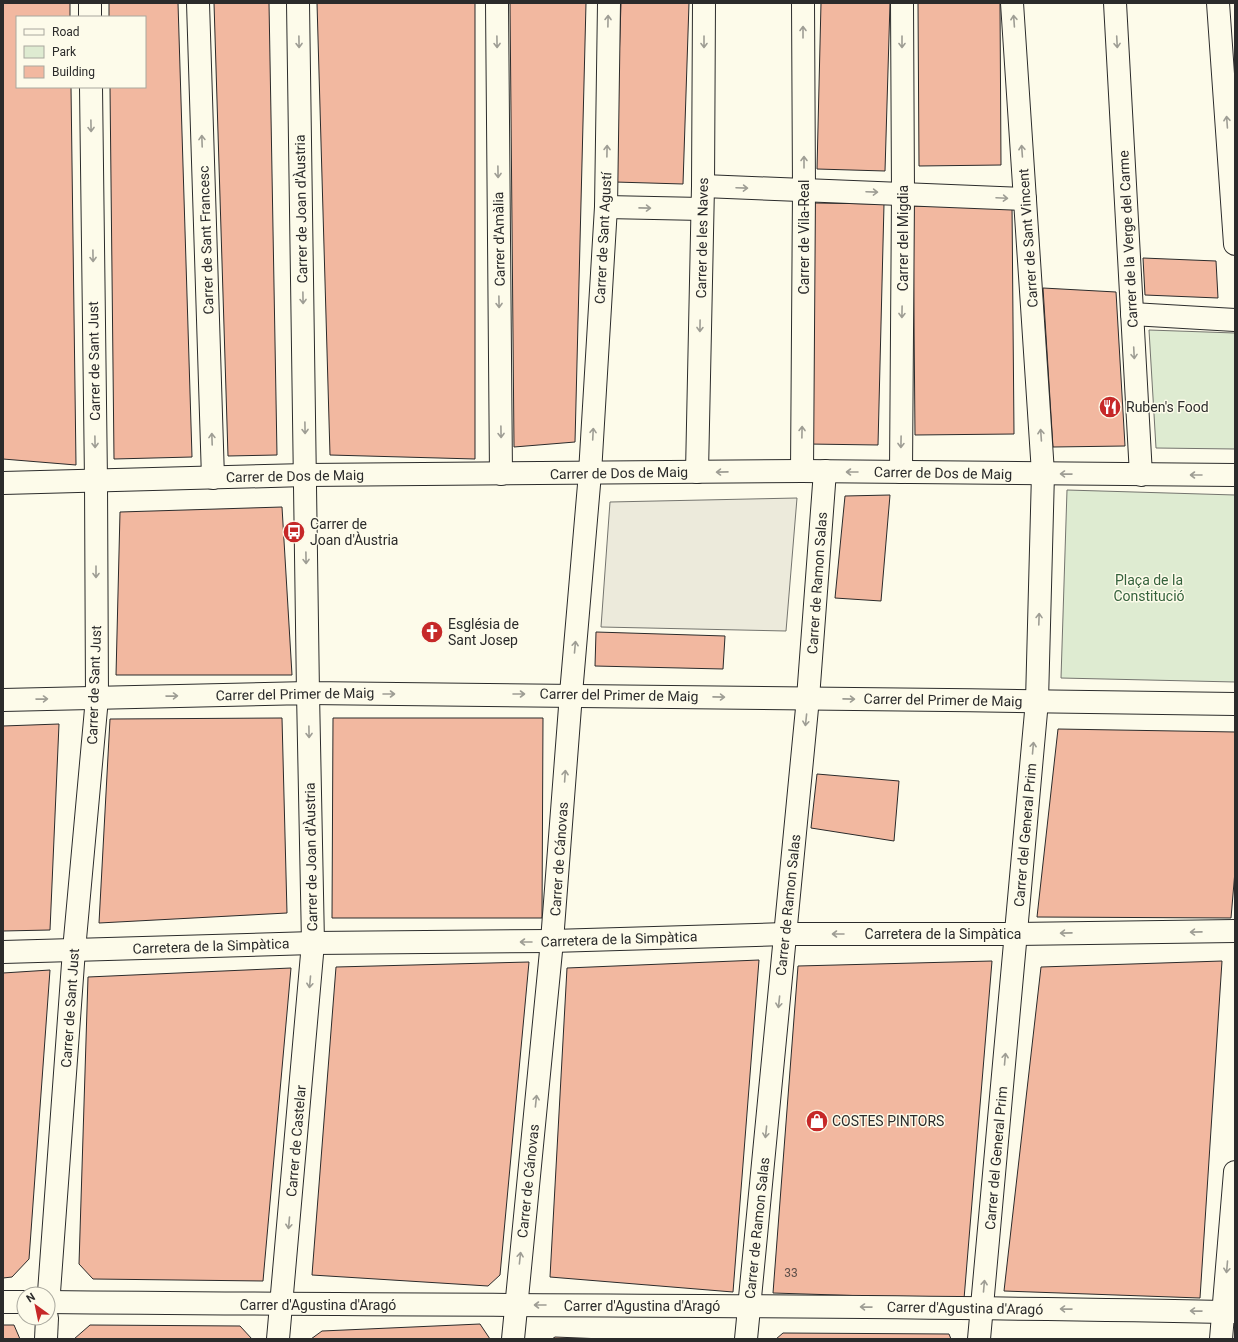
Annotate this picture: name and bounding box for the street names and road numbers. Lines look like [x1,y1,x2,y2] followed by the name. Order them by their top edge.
[291,134,310,284] street label: Carrer de Joan d'Àustria
[1115,150,1141,328] street label: Carrer de la Verge del Carme
[195,165,217,315] street label: Carrer de Sant Francesc
[1015,168,1041,308] street label: Carrer de Sant Vincent
[592,171,614,304] street label: Carrer de Sant Agustí
[693,177,711,299] street label: Carrer de les Naves
[796,180,812,294] street label: Carrer de Vila-Real
[895,185,911,291] street label: Carrer del Migdia
[490,192,508,286] street label: Carrer d'Amàlia
[85,301,103,421] street label: Carrer de Sant Just
[550,464,688,482] street label: Carrer de Dos de Maig
[874,464,1012,482] street label: Carrer de Dos de Maig
[226,467,364,485] street label: Carrer de Dos de Maig
[804,511,830,655] street label: Carrer de Ramon Salas
[84,625,104,745] street label: Carrer de Sant Just
[216,685,374,703] street label: Carrer del Primer de Maig
[540,686,698,704] street label: Carrer del Primer de Maig
[864,691,1022,709] street label: Carrer del Primer de Maig
[1011,762,1039,908] street label: Carrer del General Prim
[301,782,320,932] street label: Carrer de Joan d'Àustria
[547,801,571,917] street label: Carrer de Cánovas
[773,833,803,977] street label: Carrer de Ramon Salas
[865,926,1021,942] street label: Carretera de la Simpàtica
[540,928,698,950] street label: Carretera de la Simpàtica
[132,935,290,957] street label: Carretera de la Simpàtica
[58,947,82,1068] street label: Carrer de Sant Just
[283,1084,309,1198] street label: Carrer de Castelar
[982,1085,1010,1231] street label: Carrer del General Prim
[514,1123,542,1239] street label: Carrer de Cánovas
[742,1156,772,1300] street label: Carrer de Ramon Salas
[240,1297,396,1313] street label: Carrer d'Agustina d'Aragó
[564,1298,720,1314] street label: Carrer d'Agustina d'Aragó
[887,1299,1043,1317] street label: Carrer d'Agustina d'Aragó

